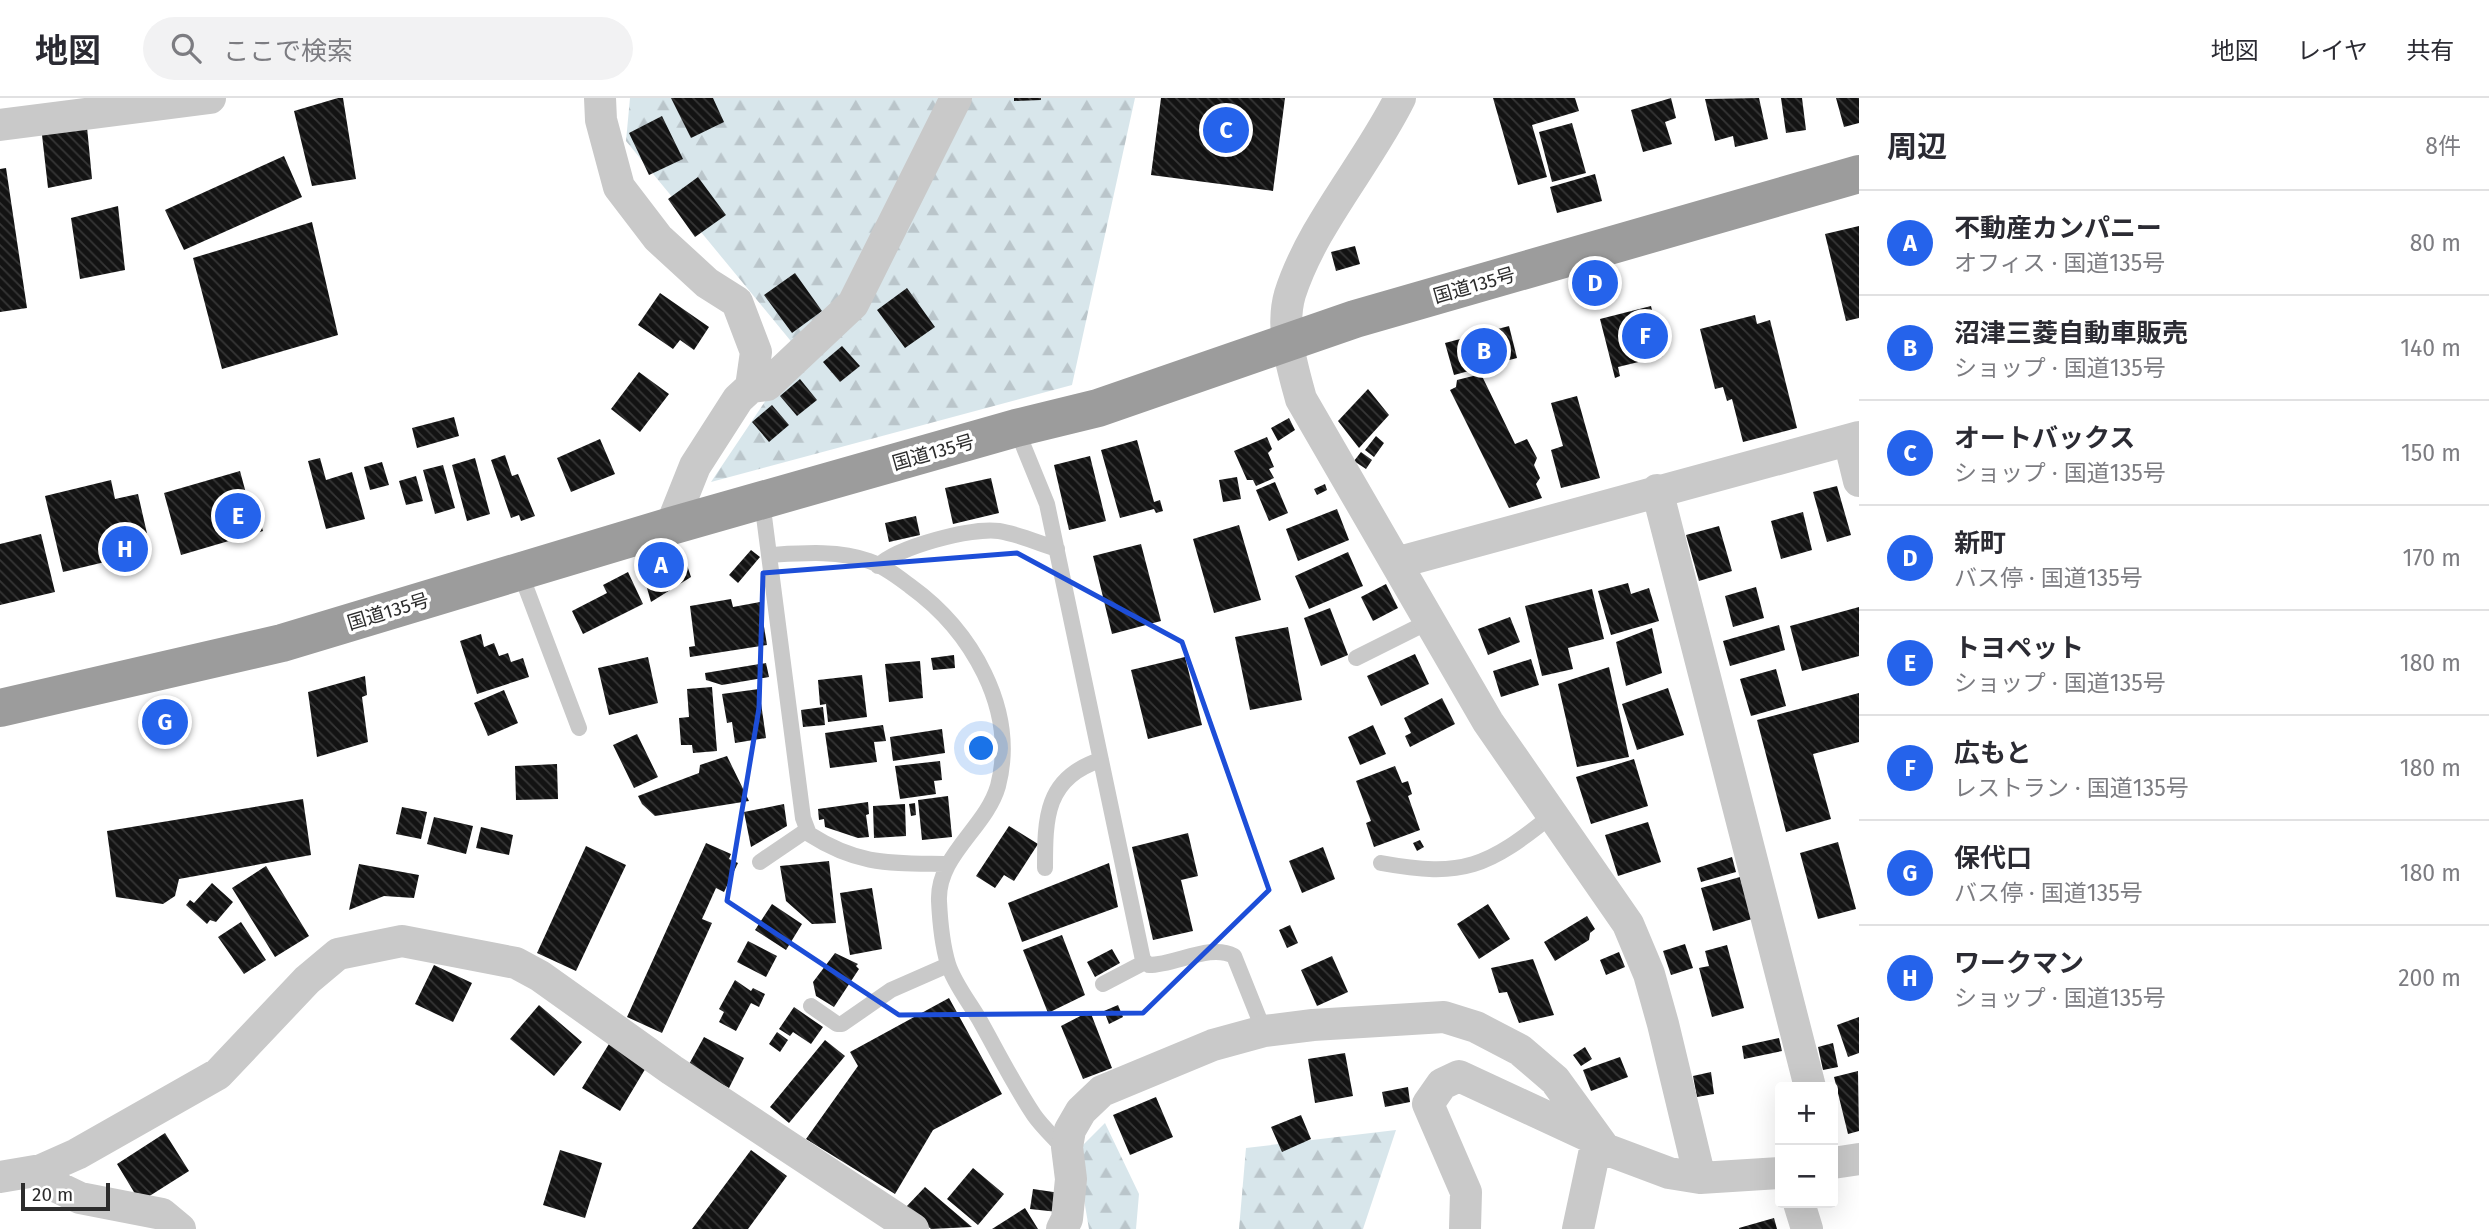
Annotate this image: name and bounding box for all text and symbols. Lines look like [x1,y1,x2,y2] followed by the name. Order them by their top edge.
[143,17,633,80] search box
[167,29,205,67] icon: search
[35,31,101,71] text: 地図
[223,36,353,67] text: ここで検索
[2211,37,2259,65] text: 地図
[2297,37,2368,65] text: レイヤ
[2406,37,2454,65] text: 共有
[1203,104,1249,156] pin: C
[1887,129,1947,165] text: 周辺
[2425,132,2461,160] text: 8件
[1954,213,2162,244] text: 不動産カンパニー
[1903,229,1917,257] text: A
[2410,229,2461,257] text: 80 m
[1954,249,2165,277] text: オフィス · 国道135号
[1572,257,1618,309] pin: D
[1430,263,1518,308] street label: 国道135号
[1622,310,1668,362] pin: F
[1954,318,2188,349] text: 沼津三菱自動車販売
[1461,325,1507,377] pin: B
[1903,334,1917,362] text: B
[2400,334,2461,362] text: 140 m
[1954,354,2166,382] text: ショップ · 国道135号
[1954,423,2135,454] text: オートバックス
[889,430,977,475] street label: 国道135号
[1903,439,1917,467] text: C
[2401,439,2461,467] text: 150 m
[1954,459,2166,487] text: ショップ · 国道135号
[215,490,261,542] pin: E
[102,523,148,575] pin: H
[1954,528,2006,559] text: 新町
[638,539,684,591] pin: A
[1903,544,1917,572] text: D
[2402,544,2461,572] text: 170 m
[1954,564,2143,592] text: バス停 · 国道135号
[345,588,432,635] street label: 国道135号
[1954,633,2084,664] text: トヨペット
[1904,649,1916,677] text: E
[2400,649,2461,677] text: 180 m
[1954,669,2166,697] text: ショップ · 国道135号
[142,696,188,748] pin: G
[964,731,998,765] your location
[1954,738,2031,769] text: 広もと
[1904,754,1916,782] text: F
[2400,754,2461,782] text: 180 m
[1954,774,2189,802] text: レストラン · 国道135号
[1954,843,2032,874] text: 保代口
[1903,859,1917,887] text: G
[2400,859,2461,887] text: 180 m
[1954,879,2143,907] text: バス停 · 国道135号
[1954,948,2084,979] text: ワークマン
[1902,964,1918,992] text: H
[2398,964,2461,992] text: 200 m
[1954,984,2166,1012] text: ショップ · 国道135号
[1775,1082,1838,1208] map controls
[1775,1082,1838,1145] button: +
[1775,1145,1838,1208] button: −
[21,1180,110,1212] scale bar
[32,1183,73,1206] text: 20 m

